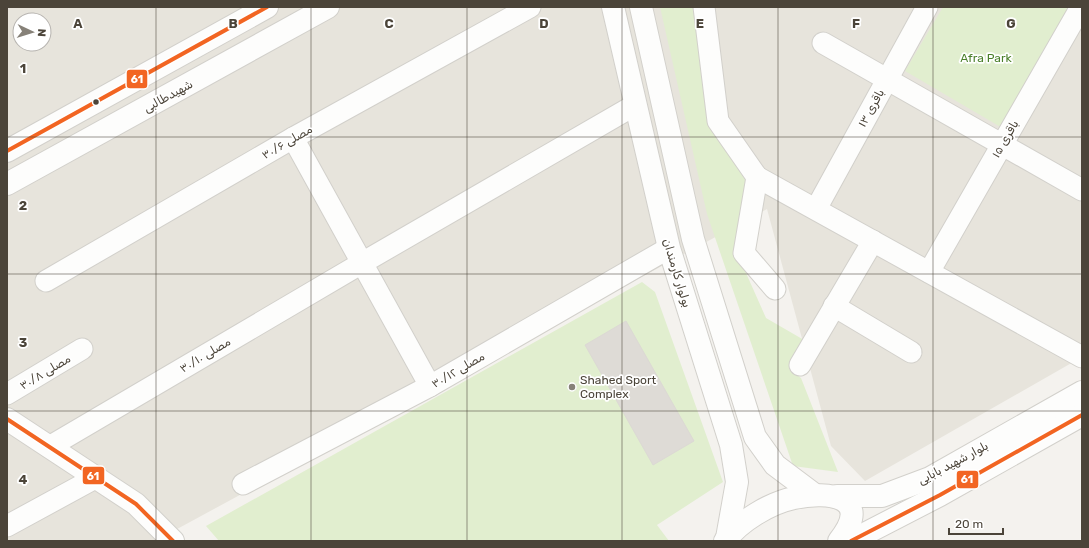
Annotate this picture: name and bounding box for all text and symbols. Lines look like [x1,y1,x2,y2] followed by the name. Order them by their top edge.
[12,12,52,52] north arrow
[73,16,83,31] text: A
[228,16,238,31] text: B
[384,16,394,31] text: C
[539,16,549,31] text: D
[696,16,704,31] text: E
[852,16,860,31] text: F
[1006,16,1016,31] text: G
[35,28,48,37] text: N
[960,51,1013,65] park label: Afra Park
[20,61,26,76] text: 1
[126,69,148,89] line badge: 61
[131,73,143,86] text: 61
[141,77,196,116] street label: شهیدطالبی
[855,86,888,130] street label: باقری ۱۳
[91,97,101,107] unlabelled marker
[989,118,1022,161] street label: باقری ۱۵
[259,122,315,163] street label: مصلی ۳۰/۶
[19,198,27,213] text: 2
[659,237,694,309] street label: بولوار کارمندان
[177,334,234,376] street label: مصلی ۳۰/۱۰
[19,335,28,350] text: 3
[429,349,488,392] street label: مصلی ۳۰/۱۲
[17,351,74,394] street label: مصلی ۳۰/۸
[580,373,657,401] place label: Shahed Sport Complex
[567,382,577,392] marker: Shahed Sport Complex
[915,439,991,488] street label: بلوار شهید بابایی
[82,466,105,485] line badge: 61
[87,470,99,483] text: 61
[956,470,979,489] line badge: 61
[19,472,28,487] text: 4
[961,473,973,486] text: 61
[949,510,1003,536] scale bar
[955,517,983,531] text: 20 m

